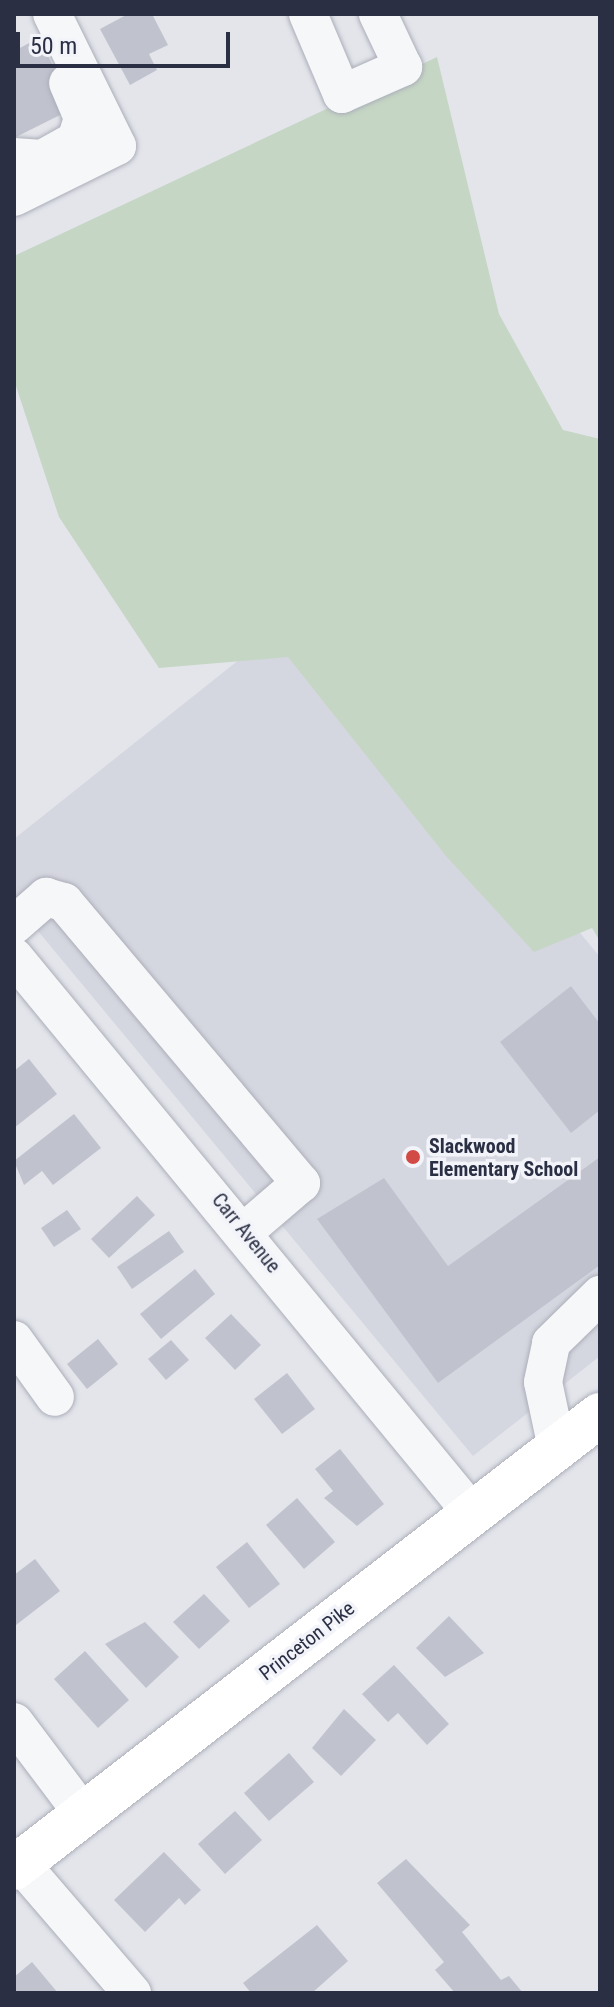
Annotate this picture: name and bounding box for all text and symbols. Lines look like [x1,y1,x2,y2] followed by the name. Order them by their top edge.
[20,16,234,66] scale bar
[30,32,77,60] text: 50 m
[429,1134,578,1181] place label: Slackwood Elementary School
[404,1148,422,1166] marker: Slackwood Elementary School
[207,1188,285,1278] street label: Carr Avenue
[255,1596,359,1686] street label: Princeton Pike

